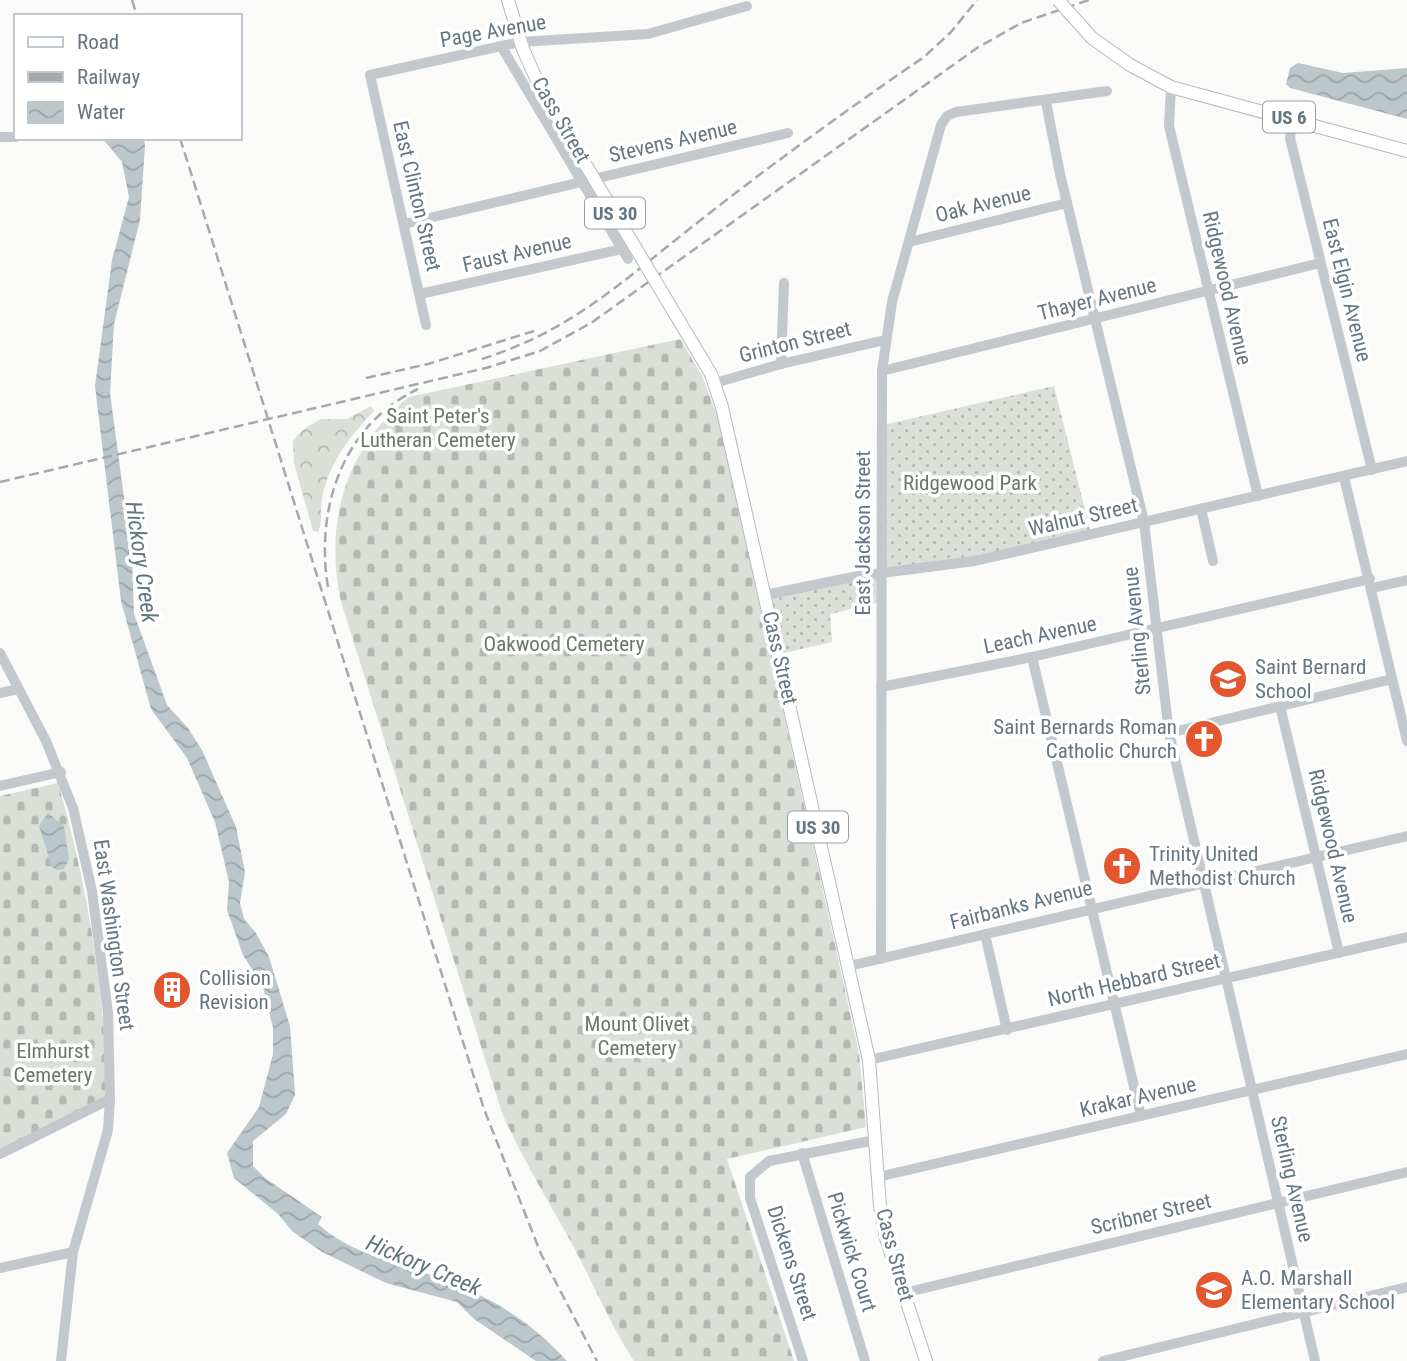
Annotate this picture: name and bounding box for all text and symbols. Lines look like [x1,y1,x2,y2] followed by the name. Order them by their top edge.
[438,10,548,52] street label: Page Avenue
[14,14,242,140] legend
[77,30,119,54] text: Road
[77,65,140,89] text: Railway
[527,73,595,167] street label: Cass Street
[77,100,125,124] text: Water
[1263,102,1315,132] road number: US 6
[607,115,739,167] street label: Stevens Avenue
[388,118,446,274] street label: East Clinton Street
[933,181,1033,227] street label: Oak Avenue
[585,197,645,228] road number: US 30
[1198,209,1256,367] street label: Ridgewood Avenue
[1318,216,1376,364] street label: East Elgin Avenue
[460,229,574,277] street label: Faust Avenue
[1035,273,1159,325] street label: Thayer Avenue
[737,317,853,367] street label: Grinton Street
[360,404,516,452] park label: Saint Peter's Lutheran Cemetery
[851,451,875,615] street label: East Jackson Street
[903,471,1038,495] park label: Ridgewood Park
[1026,493,1140,541] street label: Walnut Street
[120,500,164,625] water label: Hickory Creek
[1118,566,1156,696] street label: Sterling Avenue
[758,609,802,707] street label: Cass Street
[981,611,1099,659] street label: Leach Avenue
[484,632,645,656] park label: Oakwood Cemetery
[1255,655,1367,703] place label: Saint Bernard School
[1207,658,1249,700] school or university icon: Saint Bernard School
[993,715,1177,763] place label: Saint Bernards Roman Catholic Church
[1183,718,1225,760] church icon: Saint Bernards Roman Catholic Church
[1304,767,1362,925] street label: Ridgewood Avenue
[788,812,848,842] road number: US 30
[89,838,139,1032] street label: East Washington Street
[1149,842,1296,890] place label: Trinity United Methodist Church
[1101,845,1143,887] church icon: Trinity United Methodist Church
[947,876,1095,934] street label: Fairbanks Avenue
[1046,949,1222,1011] street label: North Hebbard Street
[199,966,271,1014] place label: Collision Revision
[151,969,193,1011] building icon: Collision Revision
[585,1012,689,1060] park label: Mount Olivet Cemetery
[14,1039,93,1087] park label: Elmhurst Cemetery
[1077,1072,1199,1122] street label: Krakar Avenue
[1266,1114,1318,1245] street label: Sterling Avenue
[822,1189,882,1315] street label: Pickwick Court
[1089,1189,1213,1239] street label: Scribner Street
[762,1203,822,1323] street label: Dickens Street
[871,1206,919,1304] street label: Cass Street
[362,1229,486,1302] water label: Hickory Creek
[1241,1266,1395,1314] place label: A.O. Marshall Elementary School
[1193,1269,1235,1311] school or university icon: A.O. Marshall Elementary School

